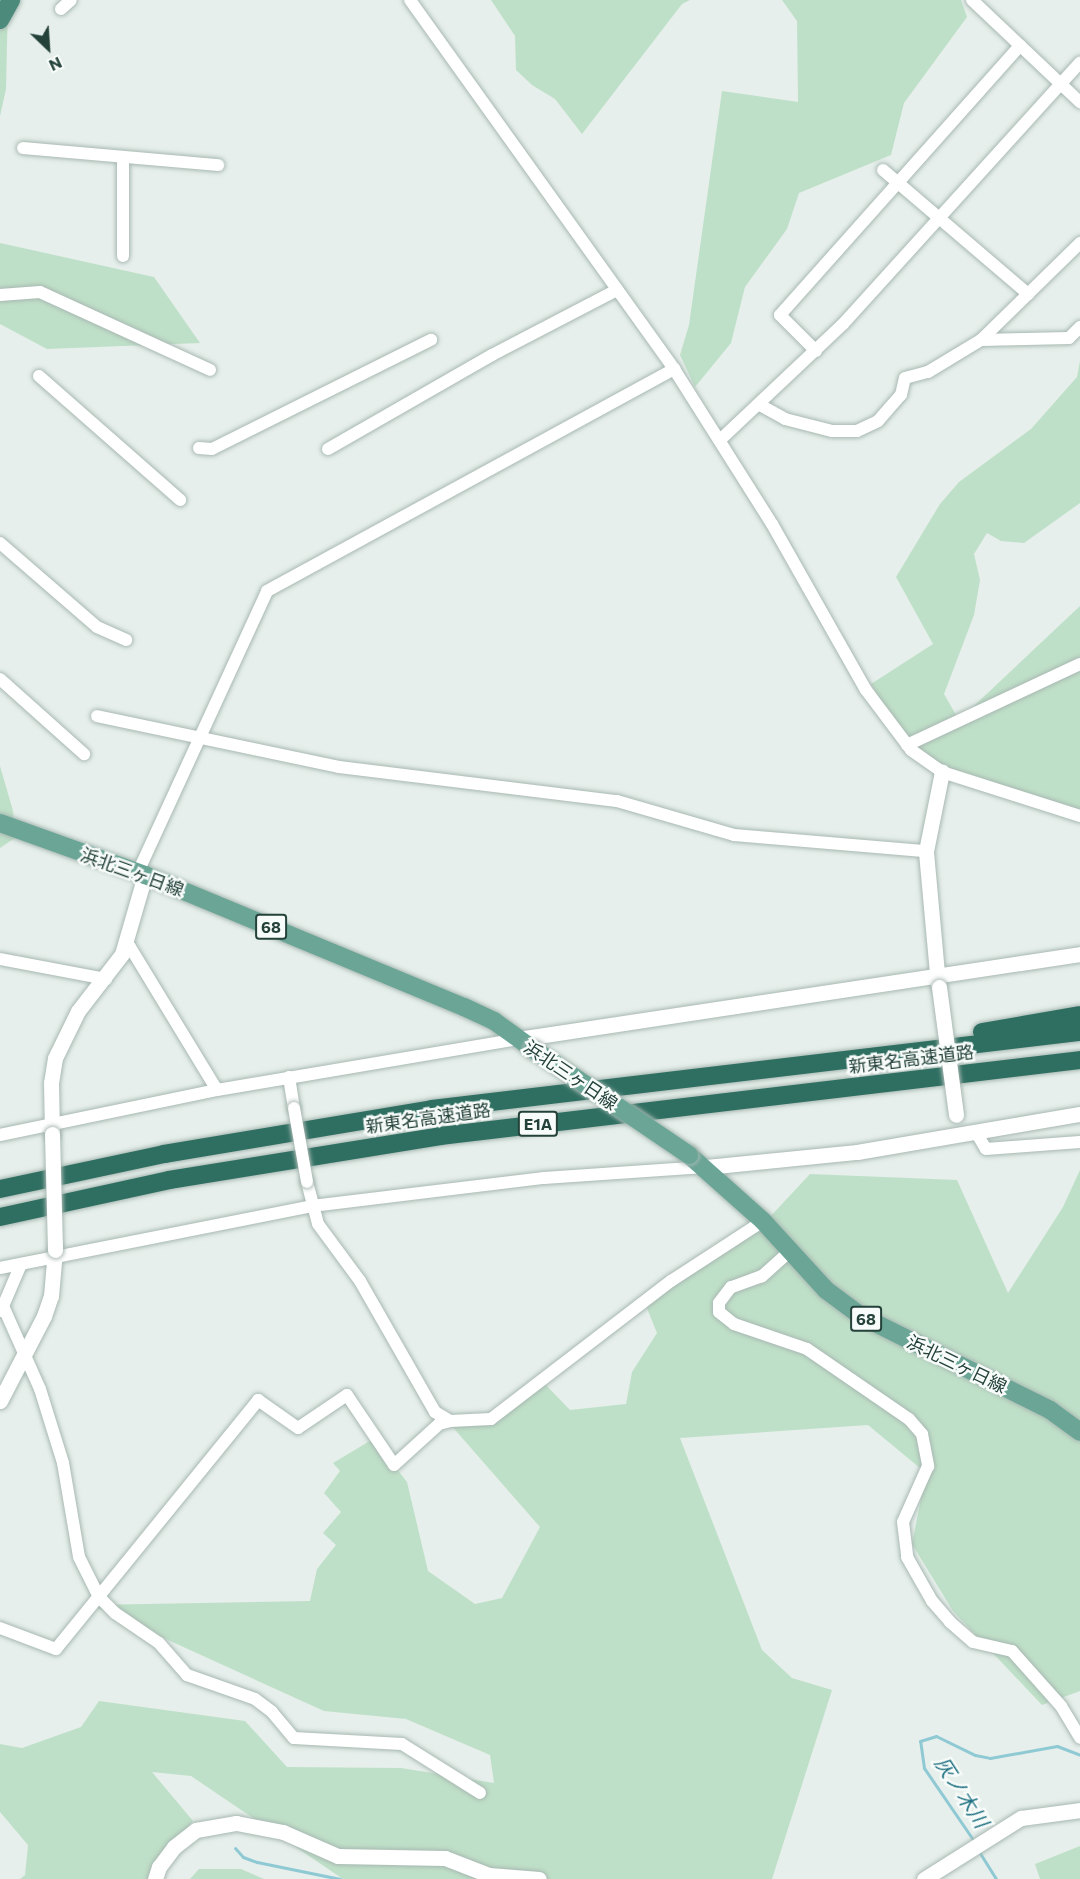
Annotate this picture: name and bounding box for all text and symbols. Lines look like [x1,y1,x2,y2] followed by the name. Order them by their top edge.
[18,18,78,78] north arrow
[46,54,65,76] text: N
[78,843,186,901] street label: 浜北三ヶ日線
[254,914,288,940] road number: 68
[520,1036,622,1114] street label: 浜北三ヶ日線
[847,1041,975,1077] street label: 新東名高速道路
[364,1099,492,1137] street label: 新東名高速道路
[517,1111,559,1137] road number: E1A
[850,1306,882,1332] road number: 68
[904,1331,1010,1397] street label: 浜北三ヶ日線
[930,1752,994,1832] water label: 灰ノ木川

